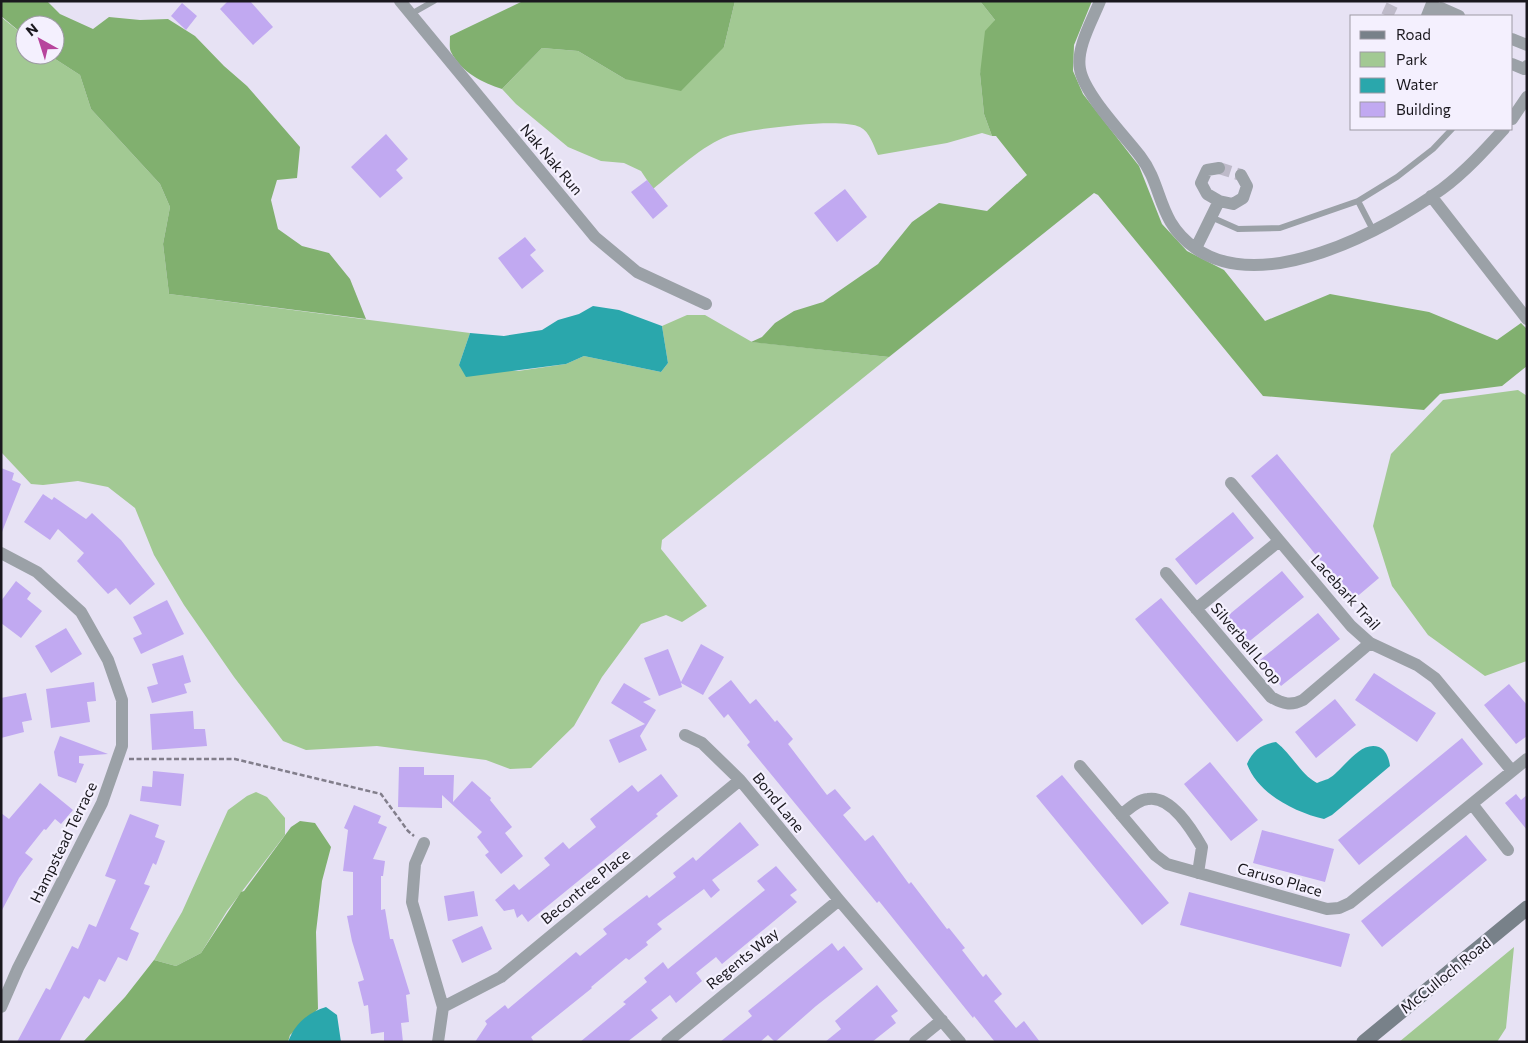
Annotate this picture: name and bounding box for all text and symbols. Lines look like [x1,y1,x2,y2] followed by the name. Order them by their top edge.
[15,15,65,65] north arrow
[1350,15,1513,130] legend
[22,20,41,39] text: N
[1396,25,1431,43] text: Road
[1396,50,1427,68] text: Park
[1396,75,1438,93] text: Water
[1396,100,1451,118] text: Building
[517,120,587,198] street label: Nak Nak Run
[1307,551,1385,633] street label: Lacebark Trail
[1208,599,1286,687] street label: Silverbell Loop
[749,768,809,836] street label: Bond Lane
[26,778,100,905] street label: Hampstead Terrace
[537,844,633,927] street label: Becontree Place
[1235,858,1325,900] street label: Caruso Place
[702,923,782,993] street label: Regents Way
[1396,933,1494,1017] street label: McCulloch Road

